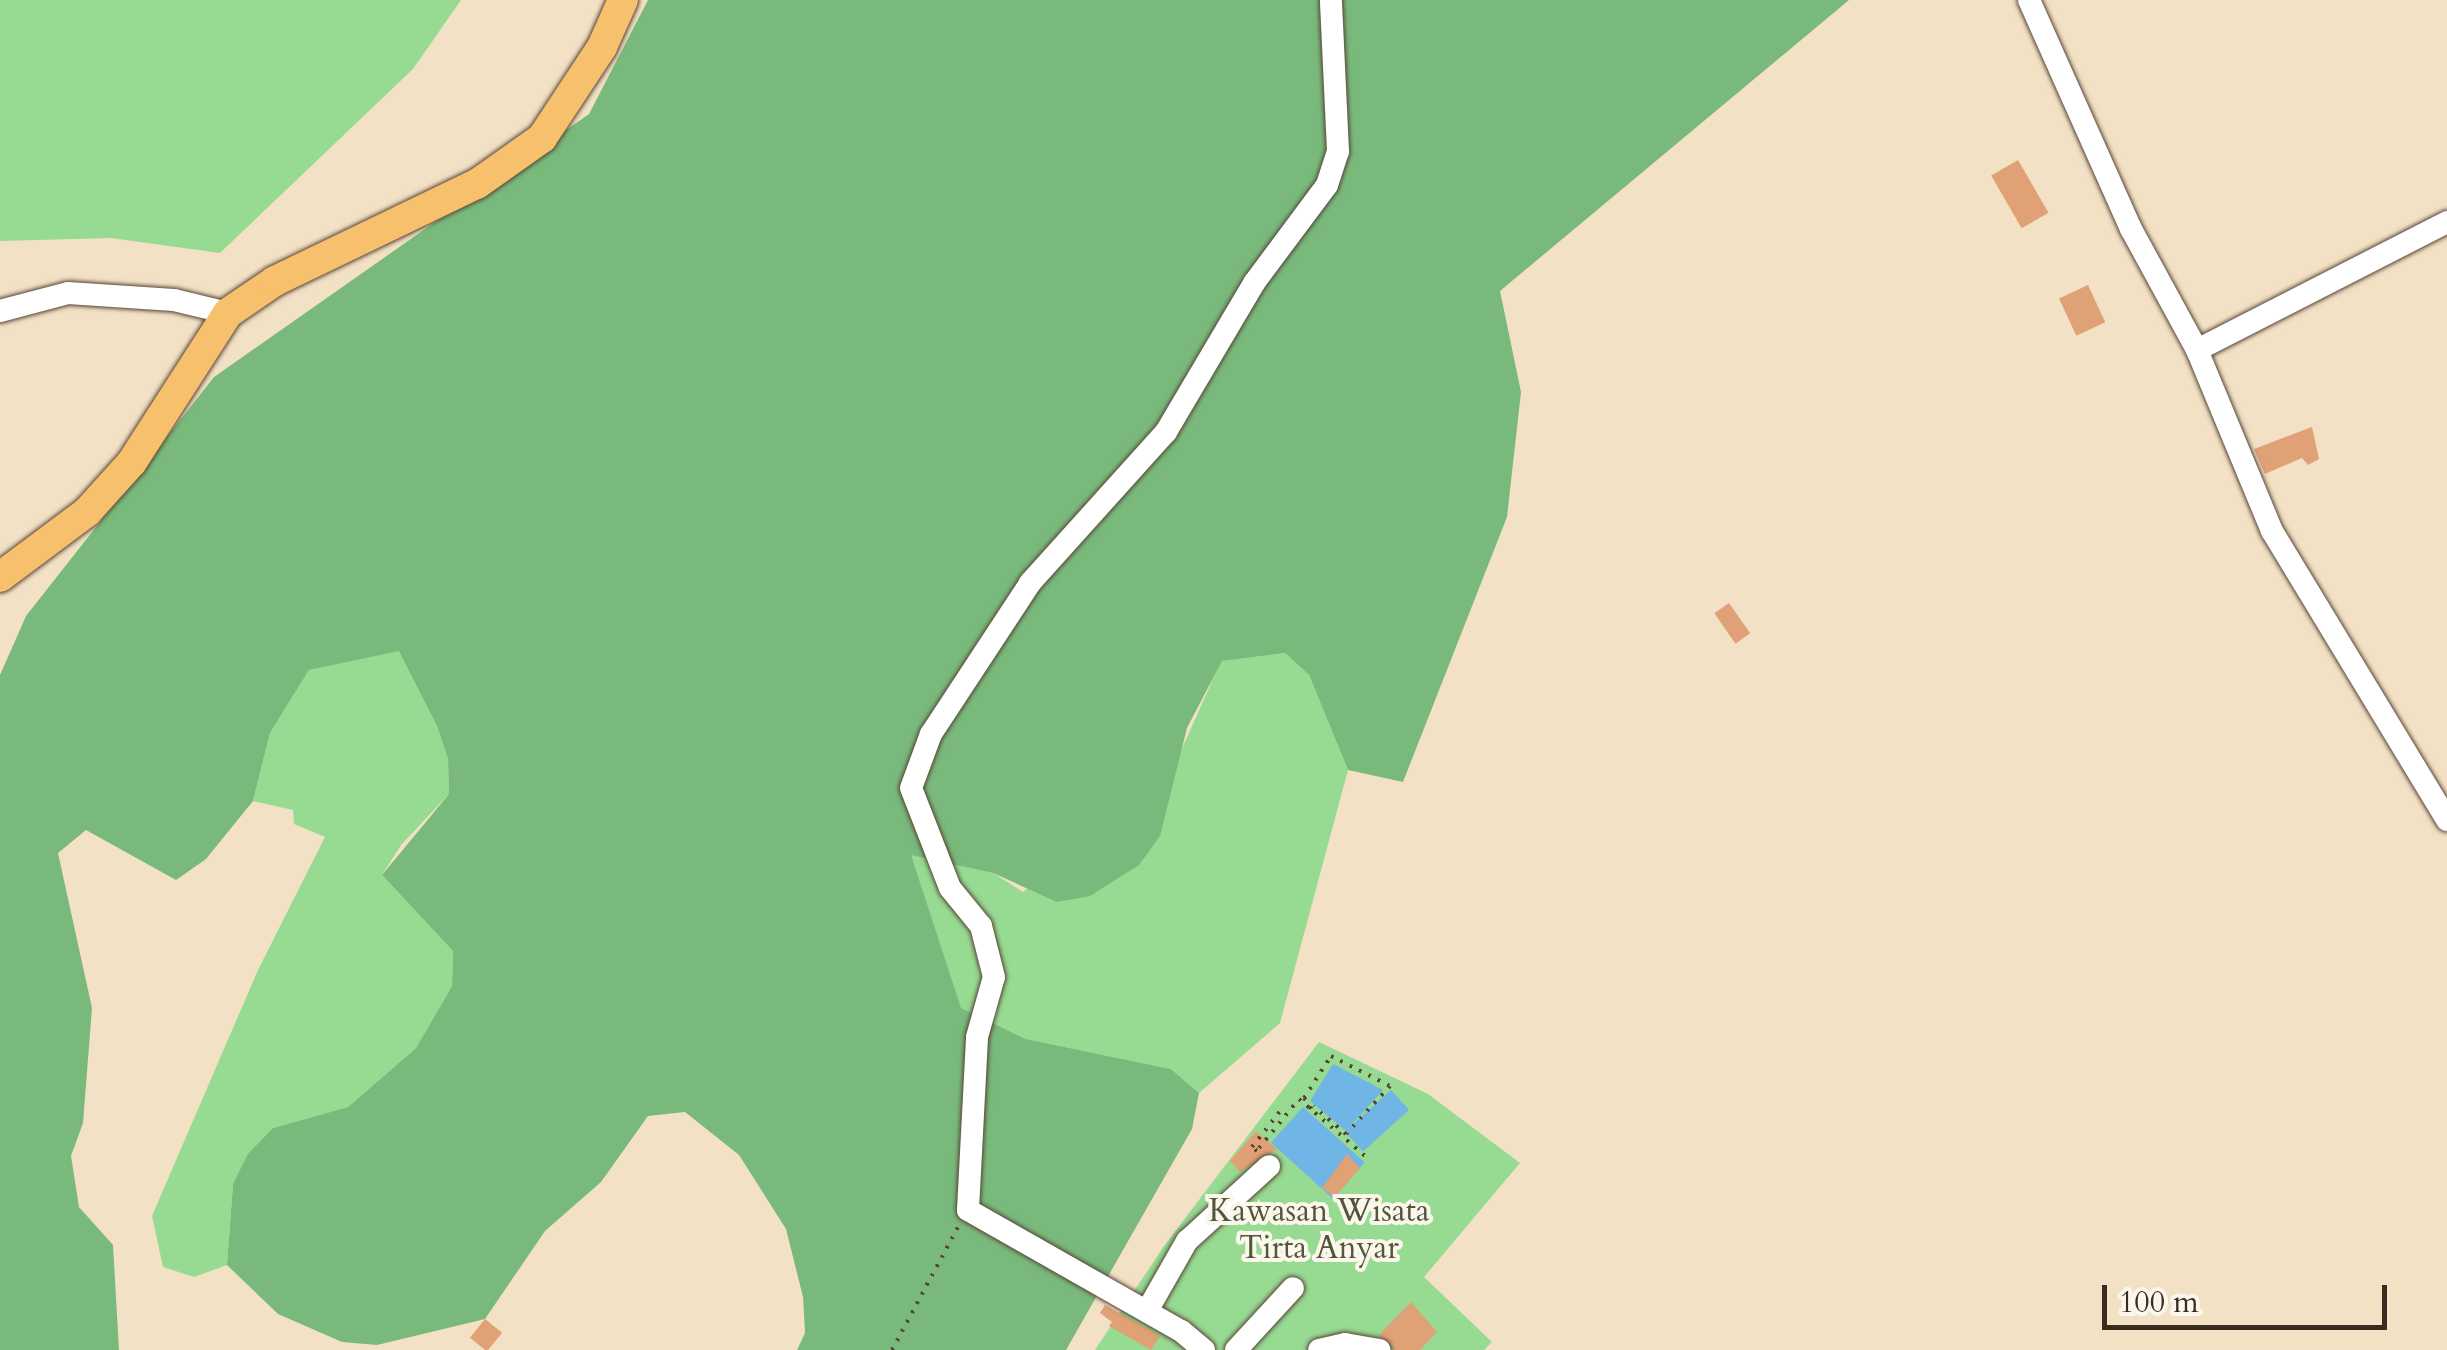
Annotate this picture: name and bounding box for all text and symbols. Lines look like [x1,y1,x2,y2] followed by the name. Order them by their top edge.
[1208,1193,1430,1268] park label: Kawasan Wisata Tirta Anyar
[2107,1265,2392,1327] scale bar
[2119,1282,2199,1323] text: 100 m

